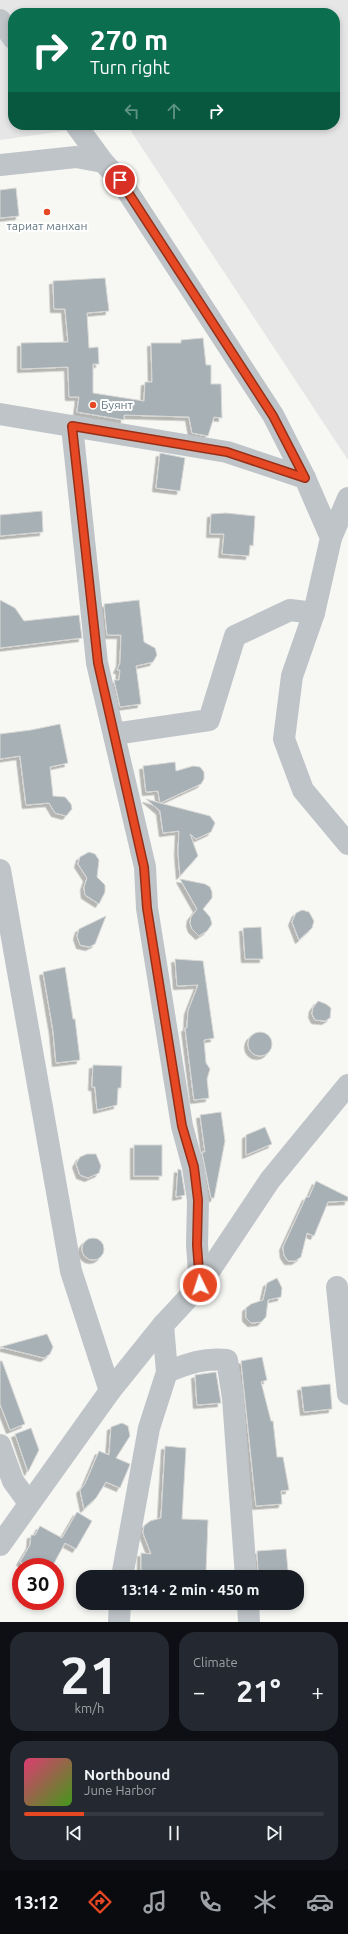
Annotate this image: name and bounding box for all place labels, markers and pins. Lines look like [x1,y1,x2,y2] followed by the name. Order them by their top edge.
[103,163,137,197] pin
[42,207,52,217] marker: тариат манхан
[6,219,88,232] place label: тариат манхан
[101,398,134,411] place label: Буянт
[88,400,98,410] marker: Буянт

